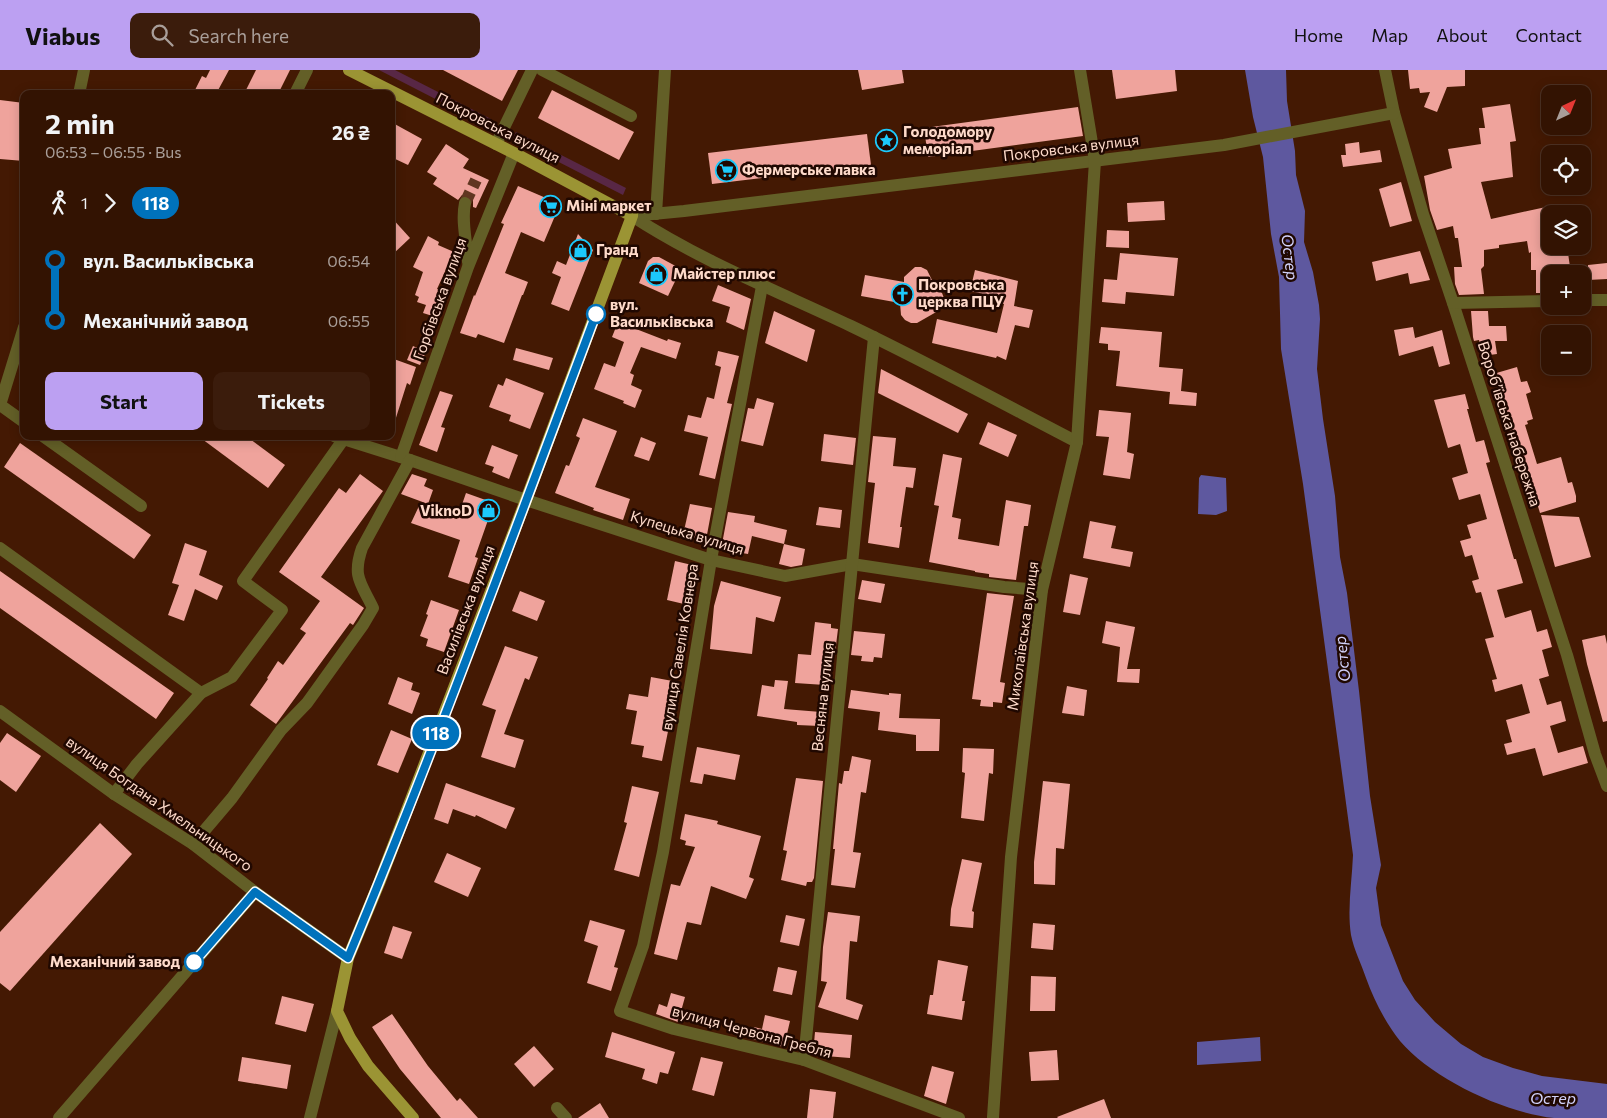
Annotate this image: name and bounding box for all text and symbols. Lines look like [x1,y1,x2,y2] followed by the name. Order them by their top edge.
[130,13,480,58] search box
[25,21,100,50] text: Viabus
[148,21,176,49] icon: search
[188,24,289,47] text: Search here
[1294,24,1343,46] text: Home
[1371,24,1408,46] text: Map
[1436,24,1488,46] text: About
[1516,24,1582,46] text: Contact
[1541,85,1591,135] north arrow
[1541,85,1591,375] map controls
[433,88,563,166] street label: Покровська вулиця
[45,106,115,140] text: 2 min
[332,121,370,144] text: 26 ₴
[903,122,993,157] place label: Голодомору меморіал
[875,129,899,153] place icon: Голодомору меморіал
[1002,130,1140,164] street label: Покровська вулиця
[45,142,182,161] text: 06:53 – 06:55 · Bus
[1541,145,1591,195] button: locate
[714,158,738,182] supermarket icon: Фермерське лавка
[742,160,876,178] place label: Фермерське лавка
[45,189,73,217] icon: walk
[96,189,124,217] icon: forward
[142,192,169,214] text: 118
[81,193,88,212] text: 1
[538,194,562,218] supermarket icon: Міні маркет
[566,196,651,214] place label: Міні маркет
[1541,205,1591,255] button: layers
[1278,233,1303,281] water label: Остер
[409,235,470,362] street label: Горбівська вулиця
[568,238,592,262] shop icon: Гранд
[596,240,639,258] place label: Гранд
[83,249,254,272] text: вул. Васильківська
[327,251,370,270] text: 06:54
[645,262,669,286] shop icon: Майстер плюс
[673,264,775,282] place label: Майстер плюс
[1541,265,1591,315] button: +
[918,275,1005,310] place label: Покровська церква ПЦУ
[890,282,914,306] church icon: Покровська церква ПЦУ
[610,295,714,330] place label: вул. Васильківська
[586,304,606,324] marker: вул. Васильківська
[83,309,248,332] text: Механічний завод
[328,311,370,330] text: 06:55
[1541,325,1591,375] button: −
[1475,339,1545,509] street label: Воробʼївська набережна
[45,372,203,430] button: Start
[213,372,370,430] button: Tickets
[476,499,500,523] shop icon: ViknoD
[420,501,472,519] place label: ViknoD
[628,506,746,558] street label: Купецька вулиця
[432,543,498,677] street label: Василівська вулиця
[1003,560,1041,712] street label: Миколаївська вулиця
[657,562,701,732] street label: вулиця Савелія Ковнера
[1330,635,1353,683] water label: Остер
[807,641,837,752] street label: Весняна вулиця
[407,717,465,749] line badge: 118
[422,722,450,744] text: 118
[63,732,256,875] street label: вулиця Богдана Хмельницького
[50,952,181,970] place label: Механічний завод
[184,952,204,972] marker: Механічний завод
[671,1001,834,1061] street label: вулиця Червона Гребля
[1530,1088,1576,1107] water label: Остер

